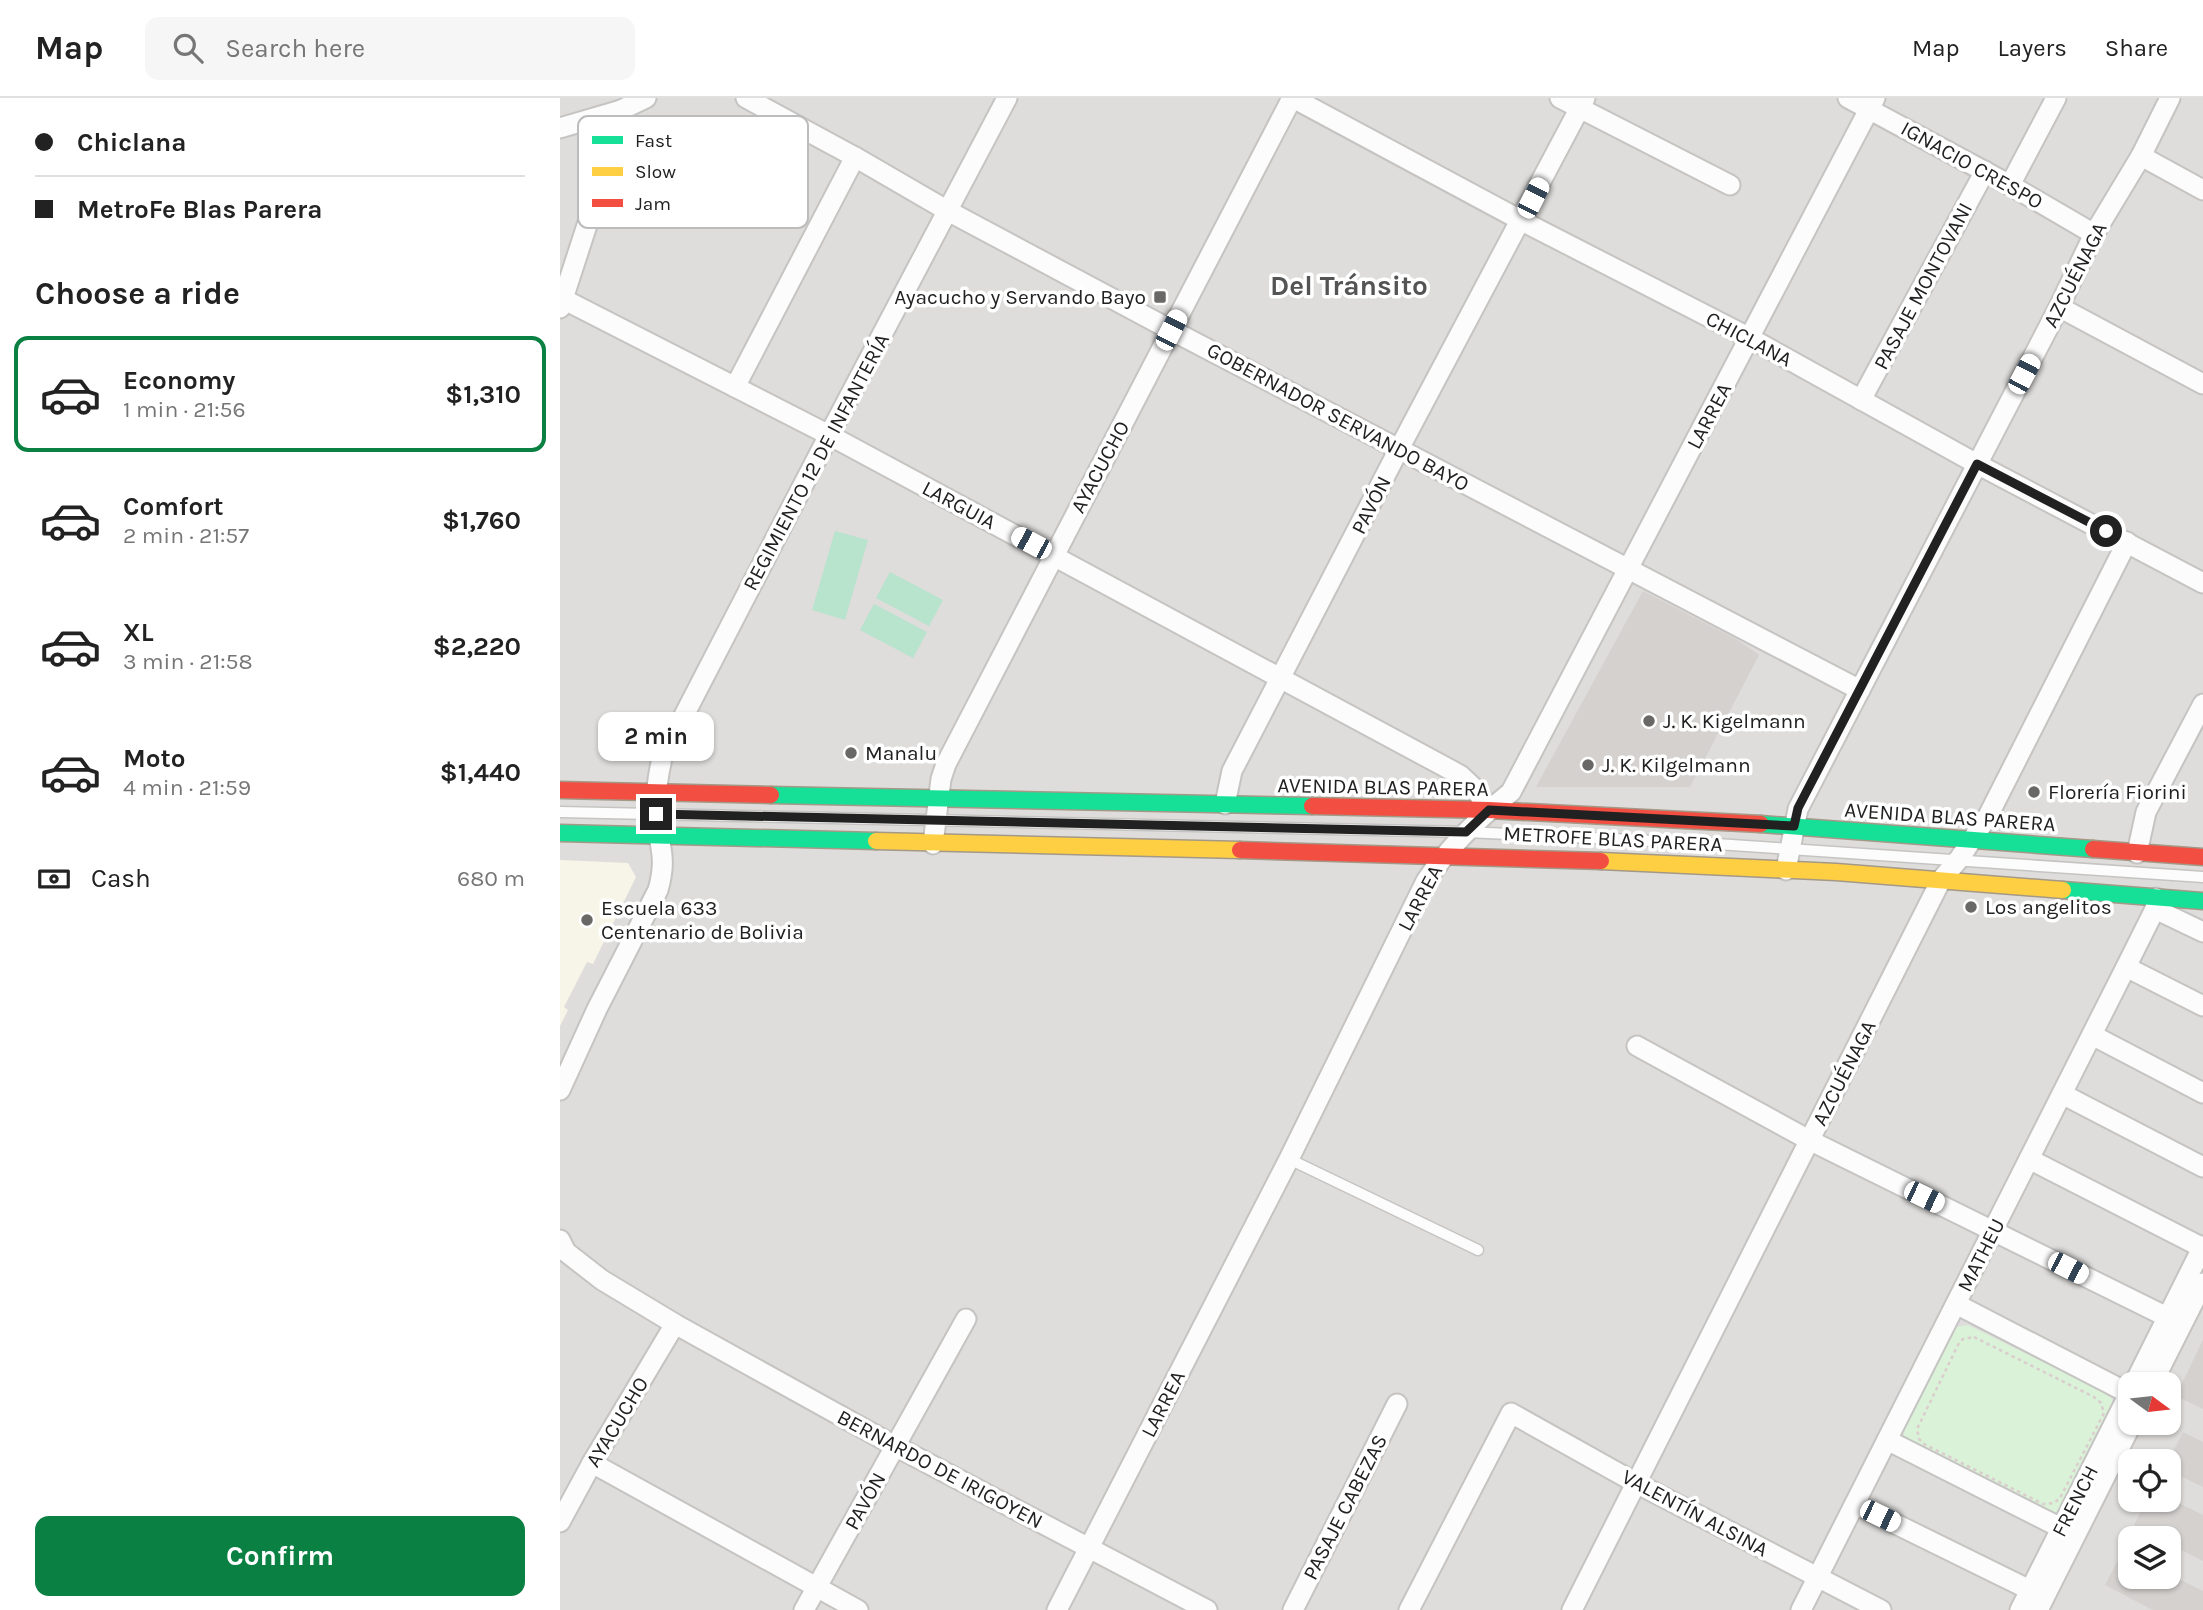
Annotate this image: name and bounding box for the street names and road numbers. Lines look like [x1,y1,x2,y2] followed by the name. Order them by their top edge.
[1897,116,2047,214] street label: IGNACIO CRESPO
[1869,198,1977,374] street label: PASAJE MONTOVANI
[2038,218,2112,332] street label: AZCUÉNAGA
[1702,306,1796,372] street label: CHICLANA
[738,330,894,594] street label: REGIMIENTO 12 DE INFANTERÍA
[1203,338,1473,496] street label: GOBERNADOR SERVANDO BAYO
[1682,379,1736,453] street label: LARREA
[1066,417,1134,517] street label: AYACUCHO
[1346,472,1396,538] street label: PAVÓN
[918,476,1000,534] street label: LARGUIA
[1277,773,1489,801] street label: AVENIDA BLAS PARERA
[1844,798,2056,836] street label: AVENIDA BLAS PARERA
[1503,821,1723,857] street label: METROFE BLAS PARERA
[1393,861,1447,935] street label: LARREA
[1807,1016,1881,1130] street label: AZCUÉNAGA
[1952,1214,2010,1296] street label: MATHEU
[1136,1367,1190,1441] street label: LARREA
[581,1373,653,1471] street label: AYACUCHO
[833,1405,1047,1533] street label: BERNARDO DE IRIGOYEN
[1298,1430,1392,1584] street label: PASAJE CABEZAS
[2047,1461,2103,1541] street label: FRENCH
[1618,1464,1772,1562] street label: VALENTÍN ALSINA
[840,1468,890,1534] street label: PAVÓN

